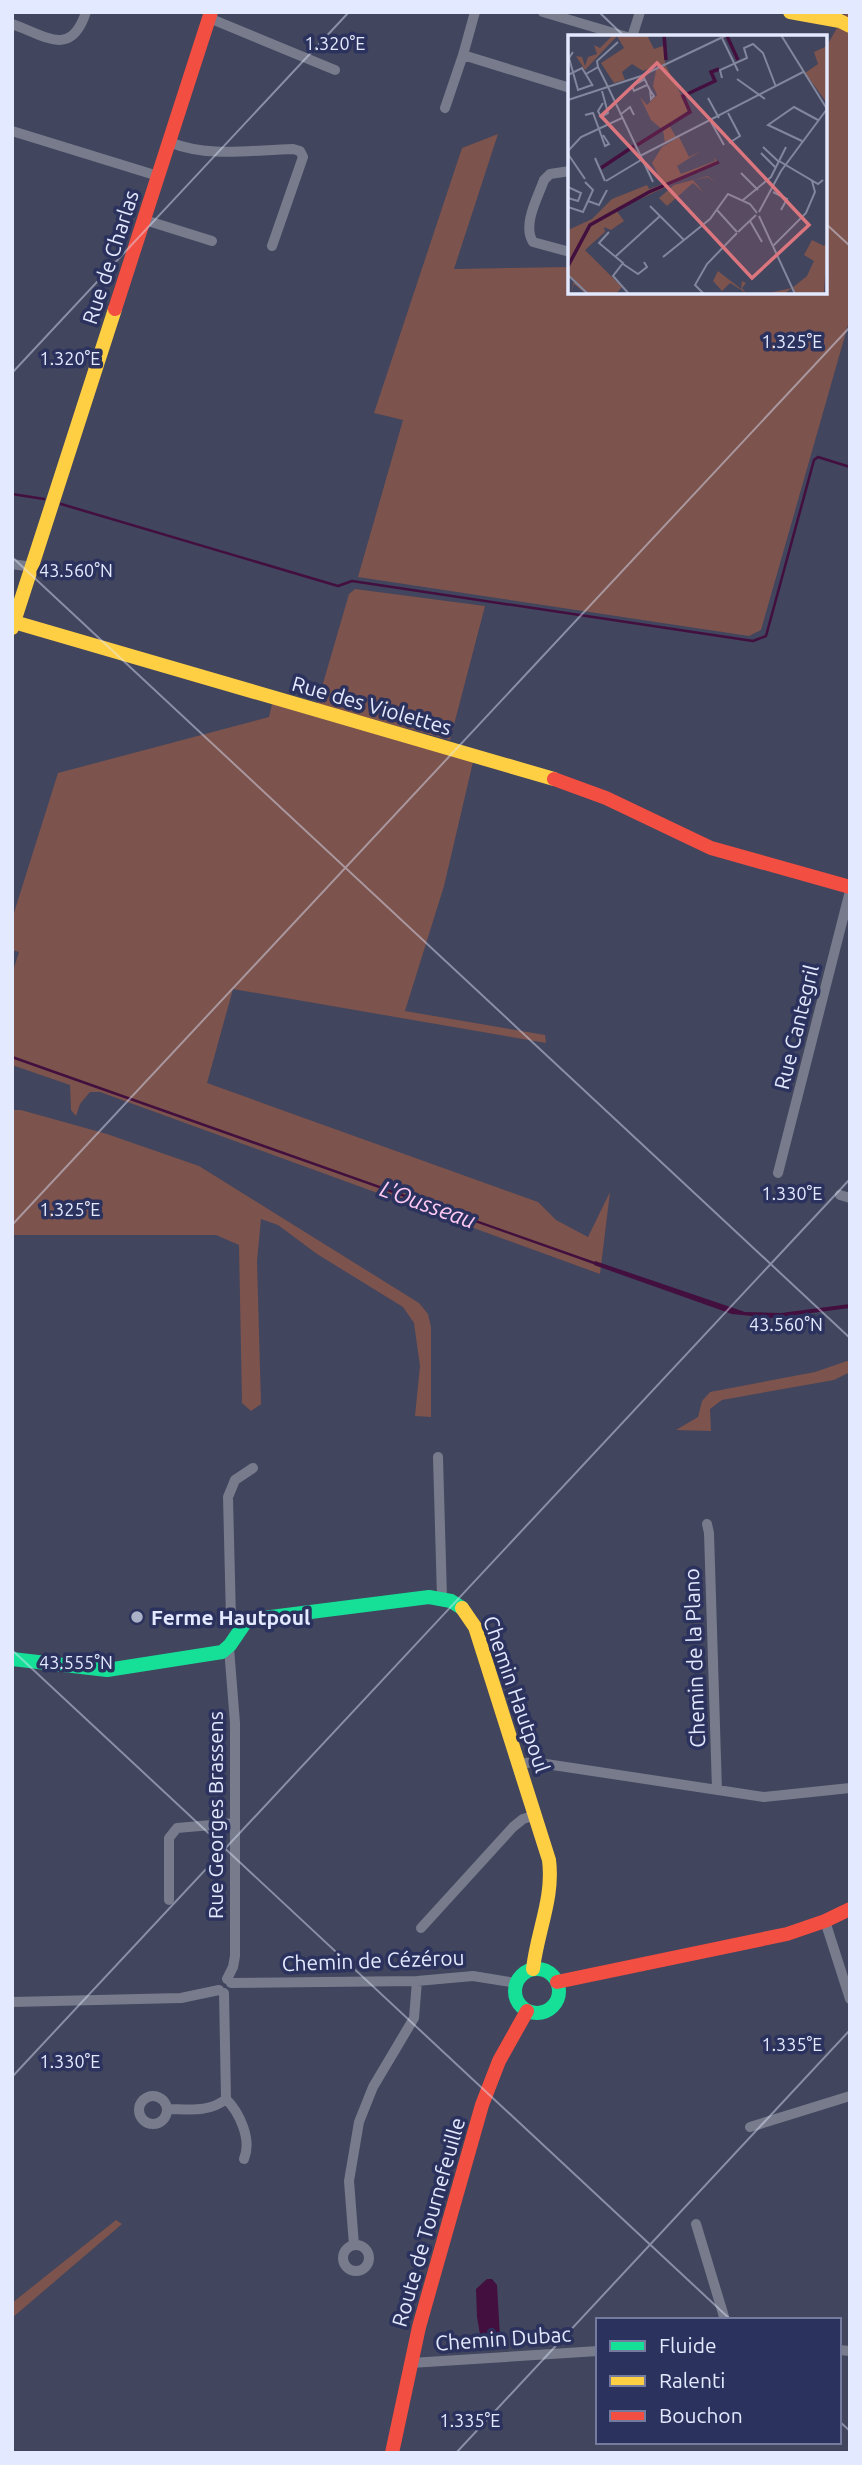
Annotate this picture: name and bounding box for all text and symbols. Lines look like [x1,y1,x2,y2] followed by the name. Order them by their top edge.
[305,33,365,53] text: 1.320°E
[568,35,827,294] inset map
[77,187,143,327] street label: Rue de Charlas
[762,331,822,351] text: 1.325°E
[40,348,100,368] text: 1.320°E
[39,560,113,580] text: 43.560°N
[289,671,455,739] street label: Rue des Violettes
[769,962,823,1092] street label: Rue Cantegril
[377,1175,479,1233] water label: L'Ousseau
[762,1183,822,1203] text: 1.330°E
[40,1199,100,1219] text: 1.325°E
[749,1314,823,1334] text: 43.560°N
[679,1568,709,1748] street label: Chemin de la Plano
[151,1605,310,1629] place label: Ferme Hautpoul
[129,1609,145,1625] marker: Ferme Hautpoul
[479,1612,555,1776] street label: Chemin Hautpoul
[39,1652,113,1672] text: 43.555°N
[203,1711,227,1919] street label: Rue Georges Brassens
[281,1945,465,1975] street label: Chemin de Cézérou
[762,2034,822,2054] text: 1.335°E
[40,2051,100,2071] text: 1.330°E
[387,2115,469,2329] street label: Route de Tournefeuille
[596,2318,841,2444] legend
[434,2321,572,2355] street label: Chemin Dubac
[659,2333,717,2357] text: Fluide
[659,2368,725,2392] text: Ralenti
[659,2403,743,2427] text: Bouchon
[440,2410,500,2430] text: 1.335°E

